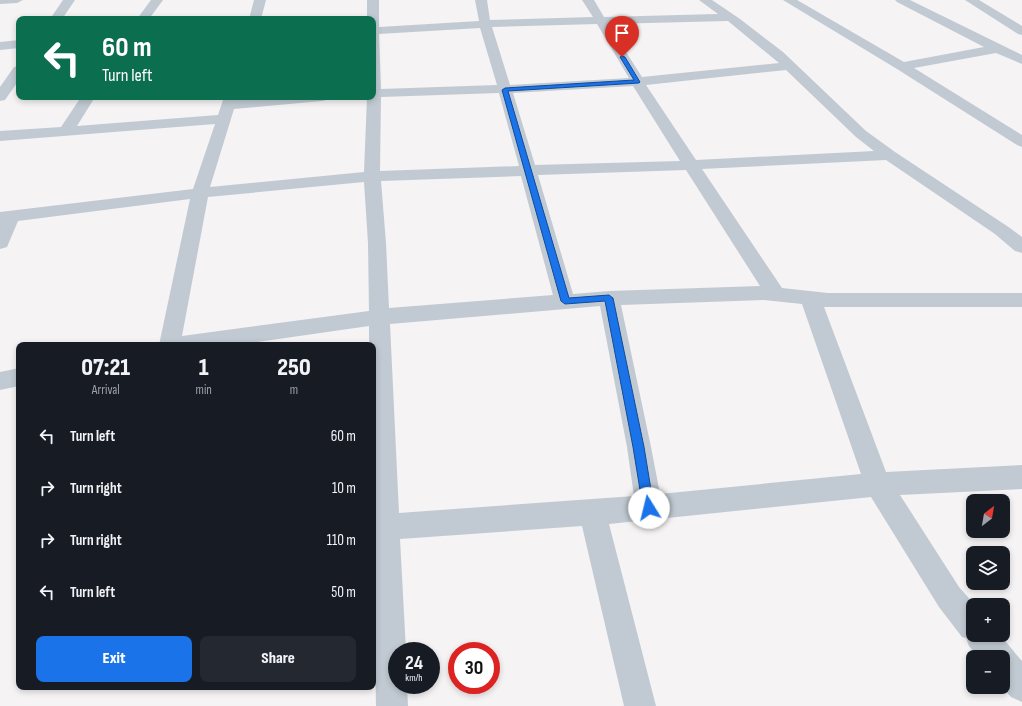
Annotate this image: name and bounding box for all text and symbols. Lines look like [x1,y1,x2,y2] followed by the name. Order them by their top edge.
[605,16,639,57] pin
[611,22,633,44] icon: arrive
[102,31,151,64] text: 60 m
[36,32,88,84] icon: left
[102,65,153,86] text: Turn left
[81,353,130,382] text: 07:21
[199,353,209,382] text: 1
[277,353,311,382] text: 250
[92,382,120,398] text: Arrival
[196,382,212,398] text: min
[290,382,298,398] text: m
[36,425,58,447] icon: left
[70,427,115,446] text: Turn left
[331,427,356,446] text: 60 m
[36,477,58,499] icon: right
[70,479,122,498] text: Turn right
[332,479,356,498] text: 10 m
[628,487,670,529] position arrow
[966,494,1010,538] north arrow
[966,494,1010,694] map controls
[36,529,58,551] icon: right
[70,531,122,550] text: Turn right
[327,531,356,550] text: 110 m
[966,546,1010,590] button: layers
[36,581,58,603] icon: left
[70,583,115,602] text: Turn left
[331,583,356,602] text: 50 m
[966,598,1010,642] button: +
[36,636,192,682] button: Exit
[200,636,356,682] button: Share
[448,642,500,694] speed limit sign: 30
[966,650,1010,694] button: −
[405,651,423,675] text: 24
[405,672,423,684] text: km/h

